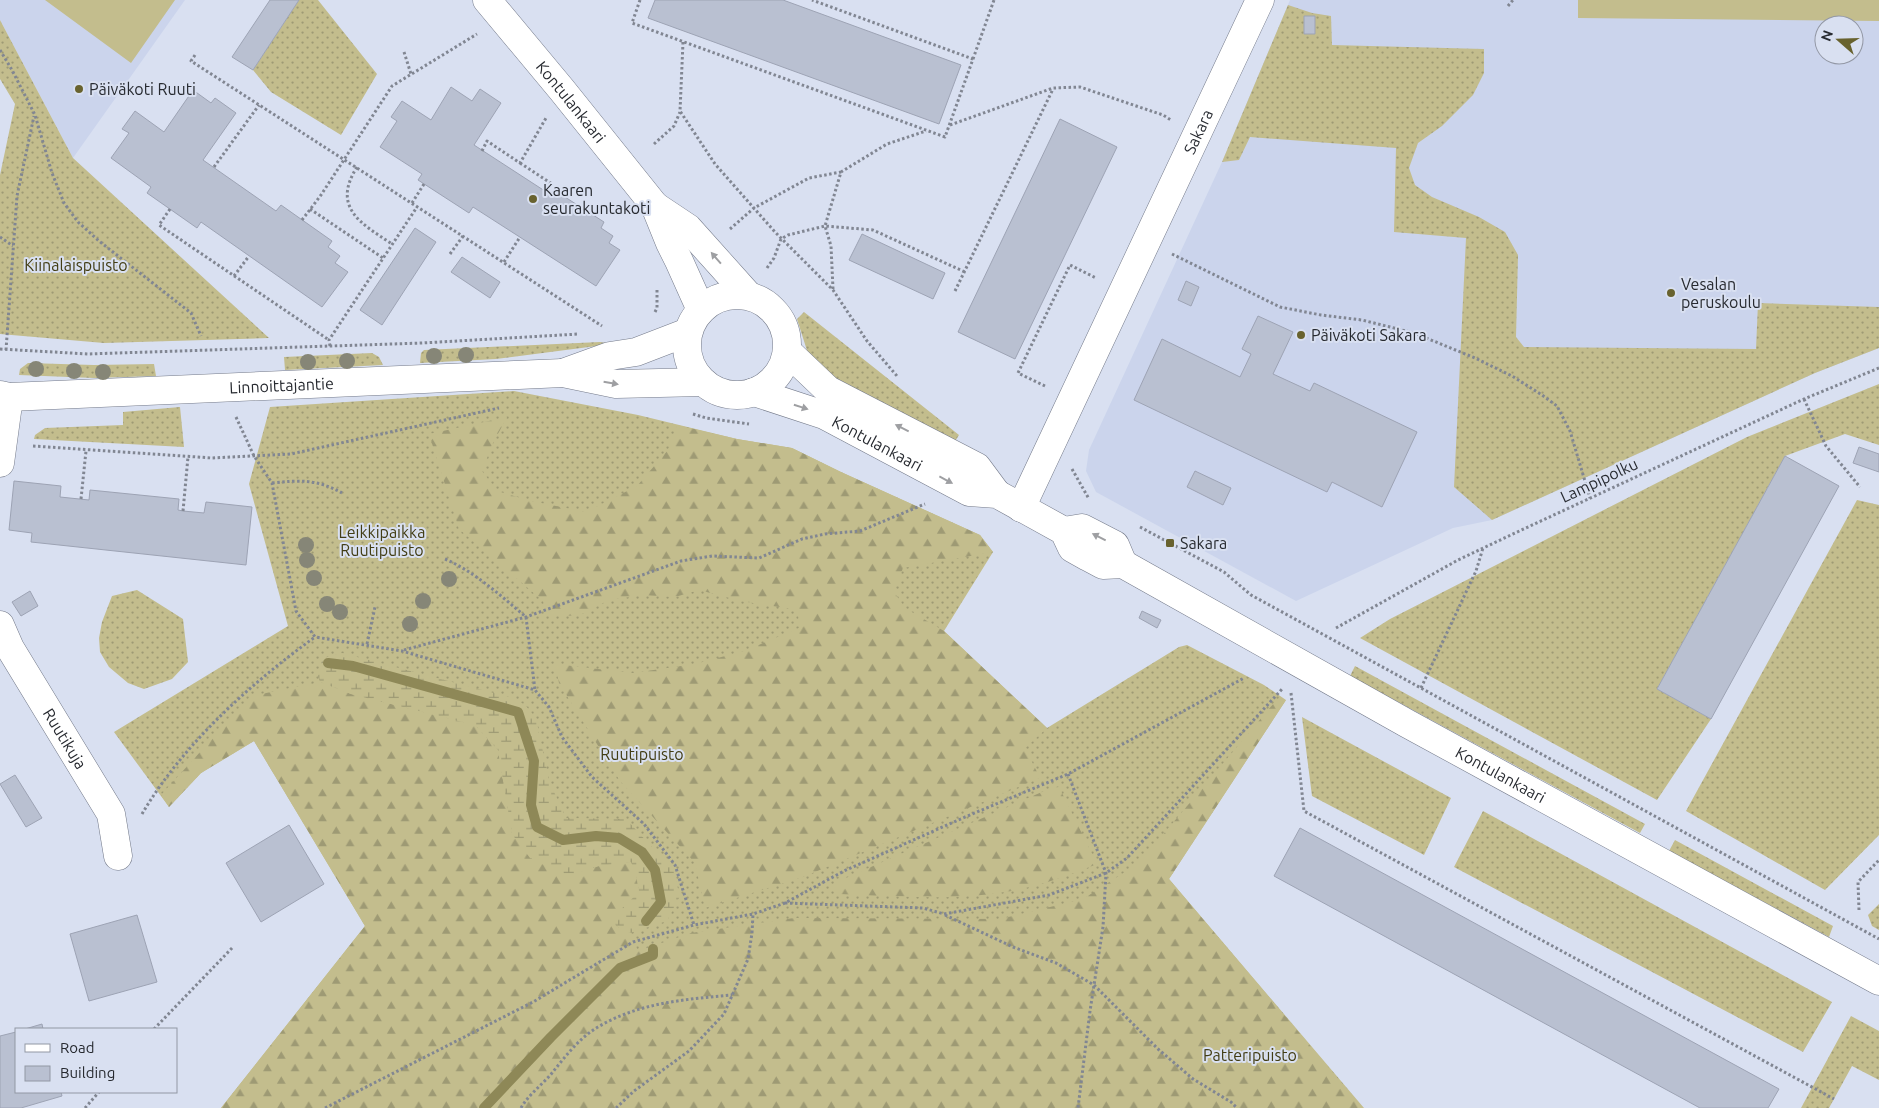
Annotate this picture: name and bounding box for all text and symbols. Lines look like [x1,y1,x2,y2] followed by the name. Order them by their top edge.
[1814,15,1864,65] north arrow
[1817,28,1836,43] text: N
[533,57,609,146] street label: Kontulankaari
[89,80,196,98] place label: Päiväkoti Ruuti
[73,83,85,95] marker: Päiväkoti Ruuti
[1180,106,1216,157] street label: Sakara
[543,181,650,217] place label: Kaaren seurakuntakoti
[527,193,539,205] marker: Kaaren seurakuntakoti
[711,252,722,265] one-way arrow
[24,256,128,274] park label: Kiinalaispuisto
[1681,275,1761,311] place label: Vesalan peruskoulu
[1665,287,1677,299] marker: Vesalan peruskoulu
[1311,326,1427,344] place label: Päiväkoti Sakara
[1295,329,1307,341] marker: Päiväkoti Sakara
[229,374,334,396] street label: Linnoittajantie
[604,379,620,387] one-way arrow
[794,404,809,412] one-way arrow
[829,412,925,475] street label: Kontulankaari
[894,424,909,432] one-way arrow
[1557,454,1641,506] street label: Lampipolku
[938,476,953,484] one-way arrow
[339,523,425,559] park label: Leikkipaikka Ruutipuisto
[1092,533,1107,541] one-way arrow
[1180,534,1227,552] place label: Sakara
[1164,537,1176,549] marker: Sakara
[40,705,90,772] street label: Ruutikuja
[1453,743,1549,806] street label: Kontulankaari
[600,745,684,763] park label: Ruutipuisto
[15,1028,178,1093] legend
[60,1039,95,1056] text: Road
[1203,1046,1297,1064] park label: Patteripuisto
[60,1064,115,1081] text: Building

